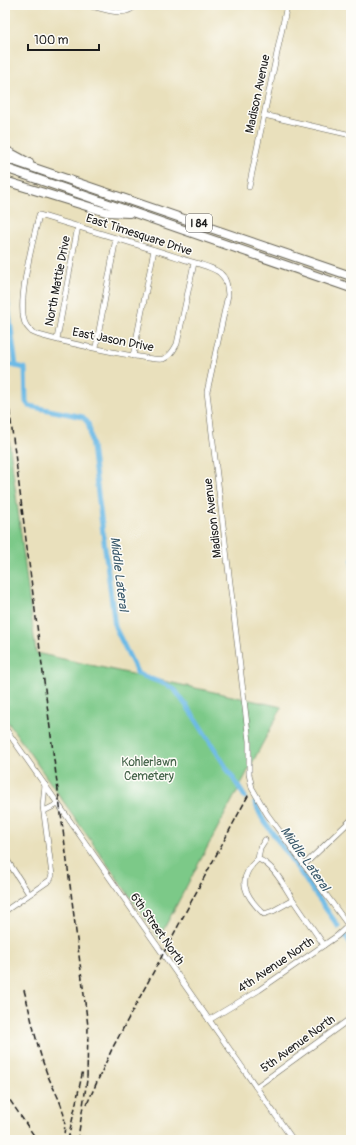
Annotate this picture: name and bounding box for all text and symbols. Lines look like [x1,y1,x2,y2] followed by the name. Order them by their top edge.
[28,26,99,52] scale bar
[34,33,69,48] text: 100 m
[242,53,274,135] street label: Madison Avenue
[84,211,194,259] street label: East Timesquare Drive
[186,214,212,232] road number: I 84
[42,234,74,327] street label: North Mattie Drive
[71,325,155,355] street label: East Jason Drive
[201,477,225,559] street label: Madison Avenue
[106,536,132,614] water label: Middle Lateral
[121,755,177,784] park label: Kohlerlawn Cemetery
[277,824,334,896] water label: Middle Lateral
[127,890,188,968] street label: 6th Street North
[235,934,317,996] street label: 4th Avenue North
[258,1012,338,1076] street label: 5th Avenue North

